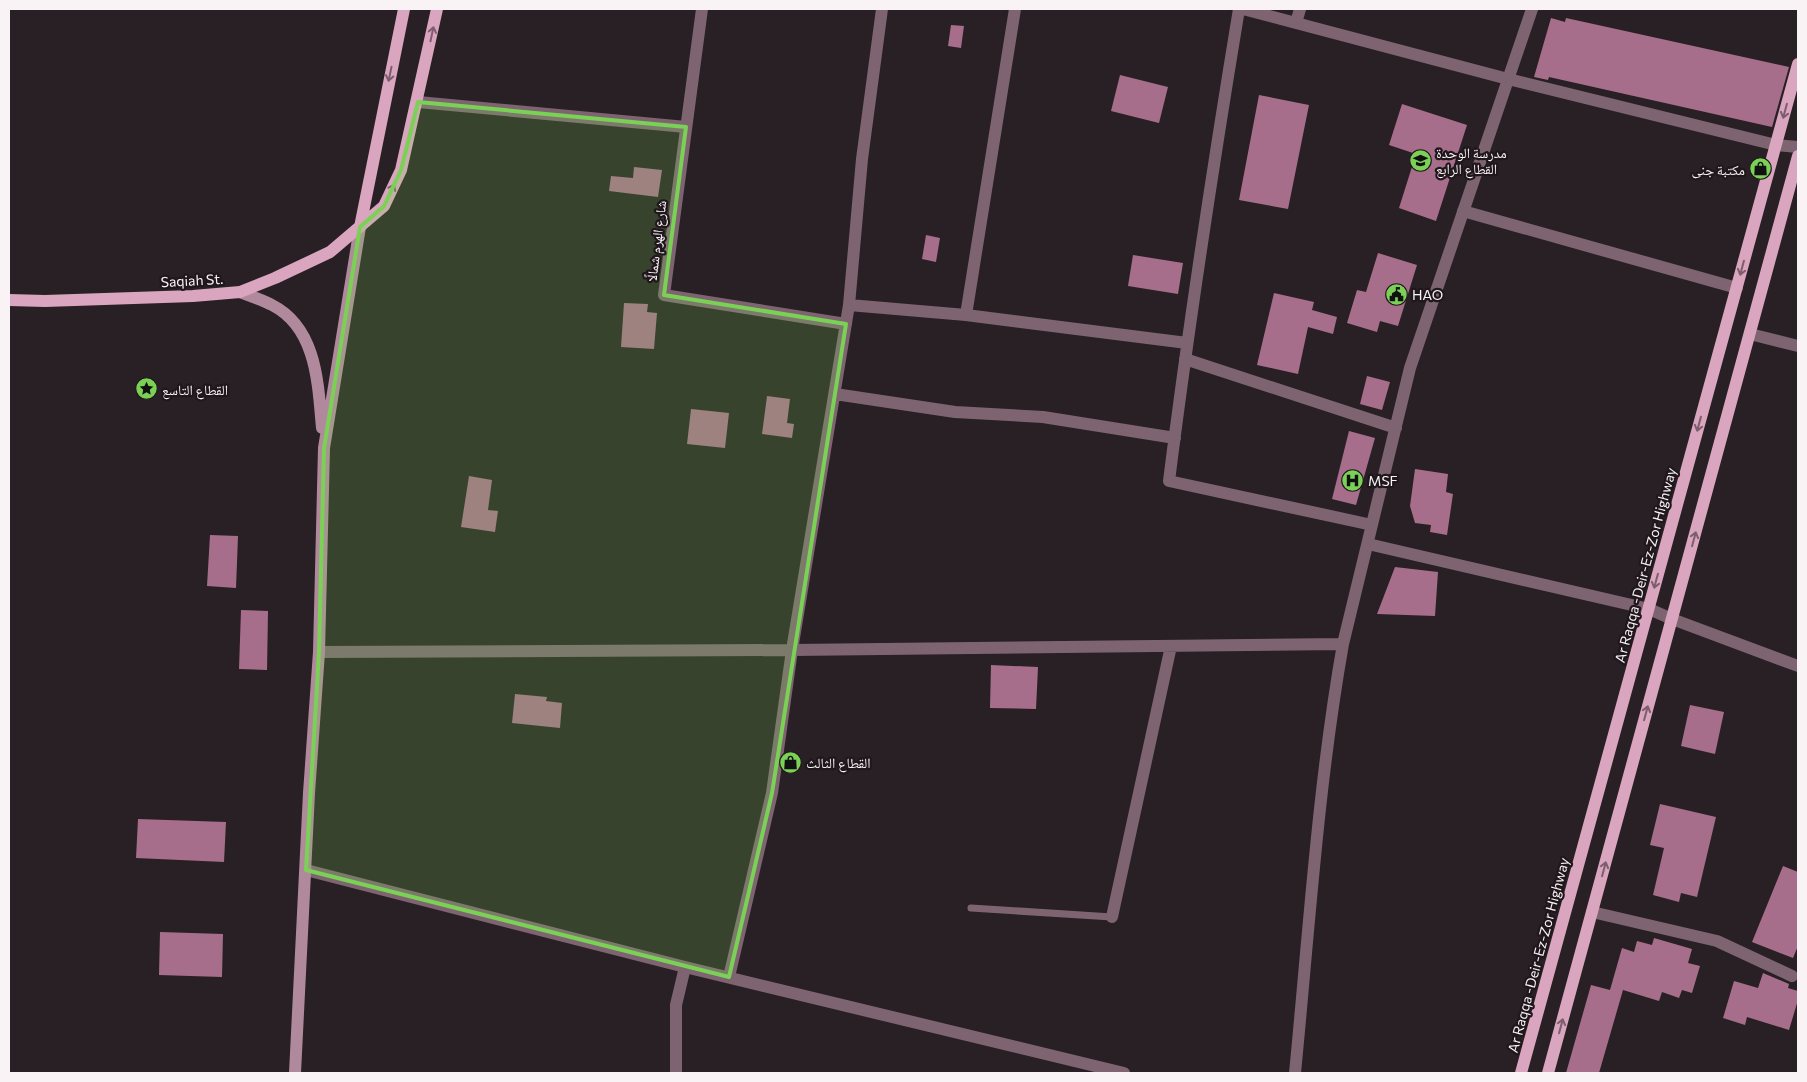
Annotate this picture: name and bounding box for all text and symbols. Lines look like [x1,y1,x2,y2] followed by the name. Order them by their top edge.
[428,26,437,42] one-way arrow
[385,65,395,81] one-way arrow
[1780,103,1790,119] one-way arrow
[1436,144,1507,179] place label: مدرسة الوحدة القطاع الرابع
[1408,148,1432,172] school or university icon: مدرسة الوحدة القطاع الرابع
[1749,157,1773,181] shop icon: مكتبة جنى
[1691,161,1745,179] place label: مكتبة جنى
[387,184,397,199] one-way arrow
[643,199,671,283] street label: شارع الهرم شمالًا
[1737,259,1747,275] one-way arrow
[160,270,224,290] street label: Saqiah St.
[1384,282,1408,306] public building icon: HAO
[1412,286,1443,303] place label: HAO
[134,377,158,401] place icon: القطاع التاسع
[162,381,228,400] place label: القطاع التاسع
[1694,416,1704,432] one-way arrow
[1611,466,1679,664] street label: Ar Raqqa -Deir-Ez-Zor Highway
[1340,468,1364,492] hospital icon: MSF
[1368,472,1398,489] place label: MSF
[1689,531,1699,547] one-way arrow
[1651,573,1661,589] one-way arrow
[1642,705,1652,721] one-way arrow
[778,750,802,774] shop icon: القطاع الثالث
[806,754,871,773] place label: القطاع الثالث
[1504,856,1572,1054] street label: Ar Raqqa -Deir-Ez-Zor Highway
[1599,862,1609,878] one-way arrow
[1557,1019,1566,1035] one-way arrow

